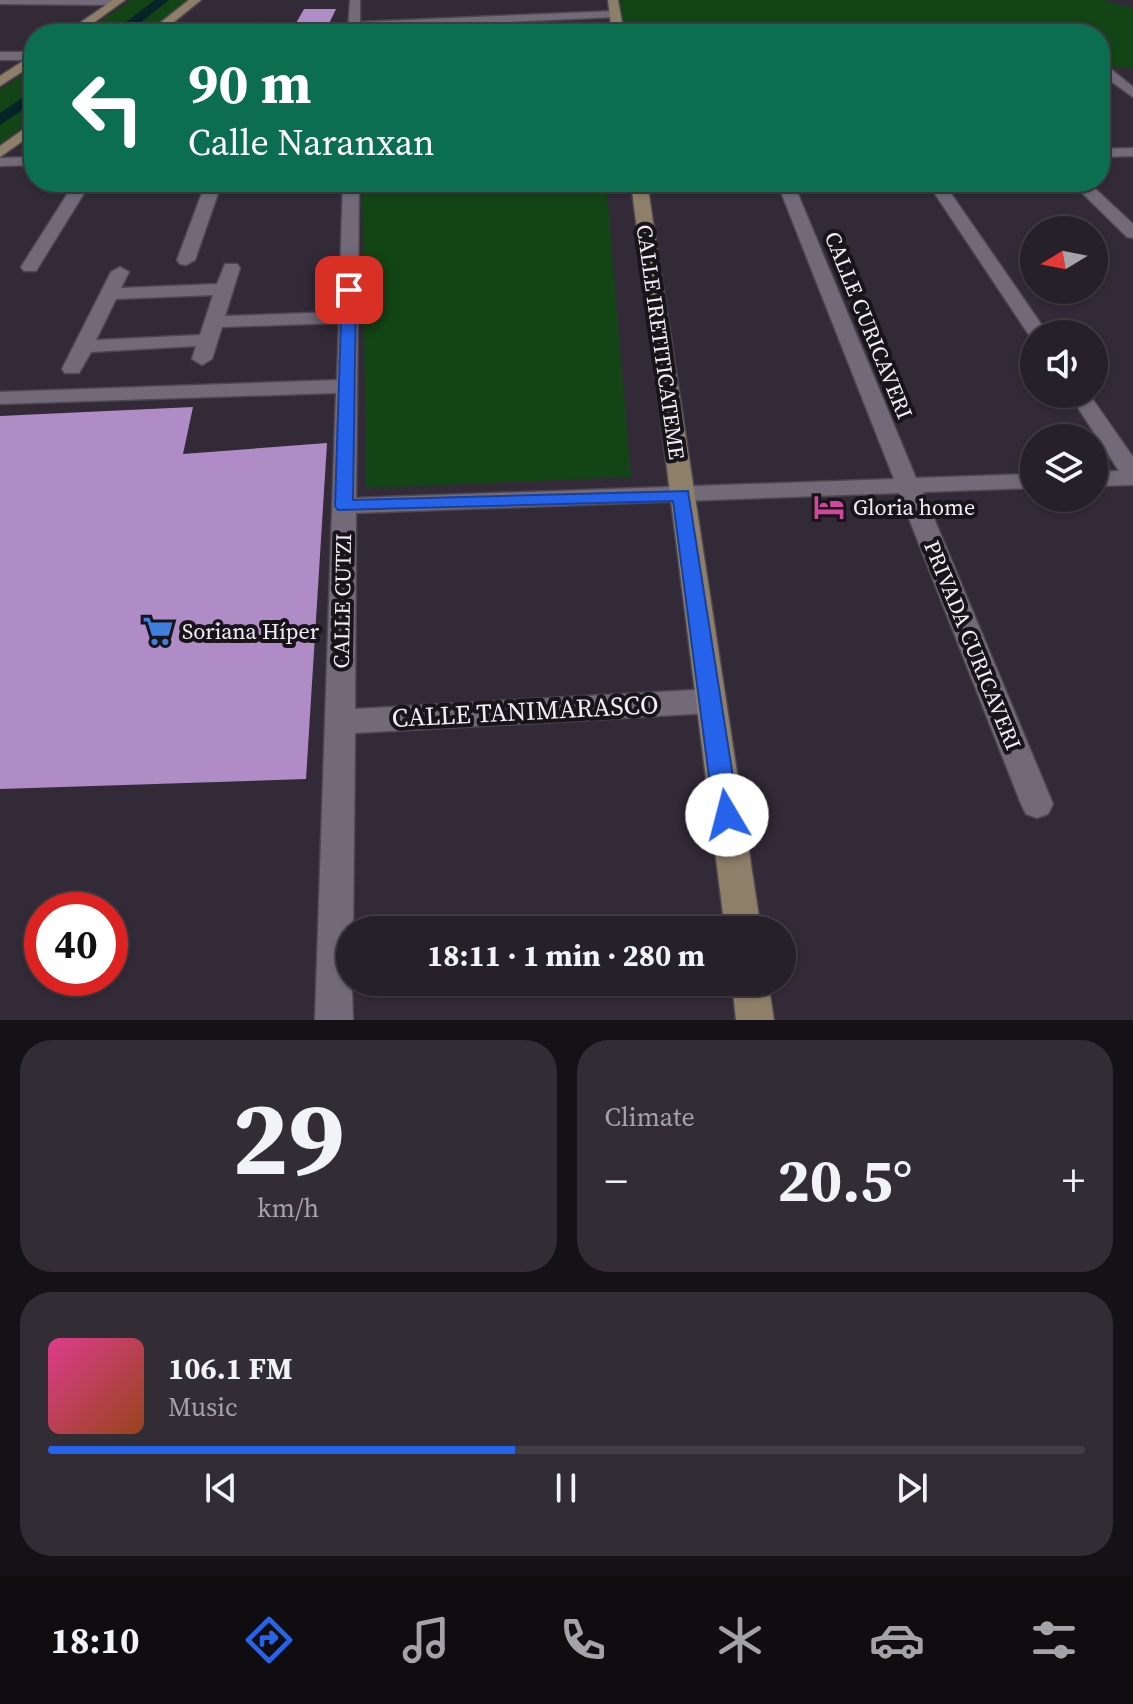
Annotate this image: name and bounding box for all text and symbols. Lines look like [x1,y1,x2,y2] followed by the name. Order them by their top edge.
[188,45,311,122] text: 90 m
[56,56,160,160] icon: left
[188,118,435,167] text: Calle Naranxan
[1020,216,1108,304] north arrow
[1020,216,1108,512] map controls
[630,223,692,461] street label: CALLE IRETITICATEME
[818,227,920,423] street label: CALLE CURICAVERI
[315,256,383,324] pin
[327,268,371,312] icon: arrive
[1020,320,1108,408] button: sound
[1020,424,1108,512] button: layers
[812,490,846,524] hotel icon: Gloria home
[853,492,975,522] place label: Gloria home
[326,533,358,669] street label: CALLE CUTZI
[917,536,1029,754] street label: PRIVADA CURICAVERI
[141,614,175,648] supermarket icon: Soriana Híper
[182,616,320,646] place label: Soriana Híper
[391,686,659,736] street label: CALLE TANIMARASCO
[685,773,769,857] position arrow
[24,892,128,996] speed limit sign: 40
[427,935,705,976] text: 18:11 · 1 min · 280 m
[232,1066,345,1209] text: 29
[605,1099,695,1135] text: Climate
[777,1139,912,1221] text: 20.5°
[605,1150,628,1211] text: −
[1062,1150,1085,1211] text: +
[257,1190,319,1226] text: km/h
[168,1348,293,1389] text: 106.1 FM
[168,1389,238,1425] text: Music
[199,1466,243,1510] icon: previous
[544,1466,588,1510] icon: pause
[890,1466,934,1510] icon: next
[241,1612,297,1668] icon: directions
[398,1612,454,1668] icon: music
[555,1612,611,1668] icon: phone
[712,1612,768,1668] icon: climate
[869,1612,925,1668] icon: car
[1026,1612,1082,1668] icon: filters
[51,1616,139,1665] text: 18:10

